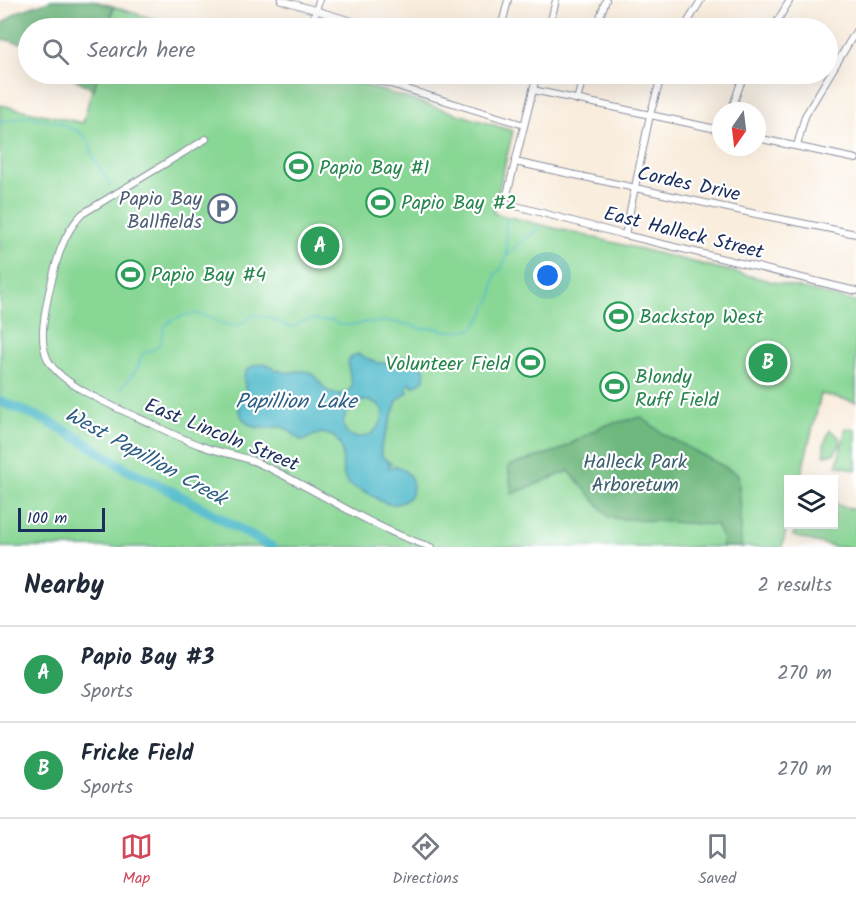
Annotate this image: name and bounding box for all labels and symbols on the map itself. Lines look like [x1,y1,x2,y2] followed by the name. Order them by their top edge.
[712,102,766,156] north arrow
[282,151,314,183] sports icon: Papio Bay #1
[319,153,430,185] place label: Papio Bay #1
[634,158,743,212] street label: Cordes Drive
[119,184,203,239] place label: Papio Bay Ballfields
[364,186,396,218] sports icon: Papio Bay #2
[401,188,517,220] place label: Papio Bay #2
[207,193,239,225] parking icon: Papio Bay Ballfields
[600,199,767,269] street label: East Halleck Street
[300,224,340,268] pin: A
[114,258,146,290] sports icon: Papio Bay #4
[151,260,266,292] place label: Papio Bay #4
[533,261,562,290] your location
[602,300,634,332] sports icon: Backstop West
[639,302,763,334] place label: Backstop West
[748,340,788,386] pin: B
[515,347,547,379] sports icon: Volunteer Field
[386,349,511,381] place label: Volunteer Field
[635,362,719,417] place label: Blondy Ruff Field
[598,371,630,403] sports icon: Blondy Ruff Field
[235,386,359,419] water label: Papillion Lake
[139,390,303,481] street label: East Lincoln Street
[58,399,235,517] water label: West Papillion Creek
[583,447,688,502] park label: Halleck Park Arboretum
[18,505,105,532] scale bar

